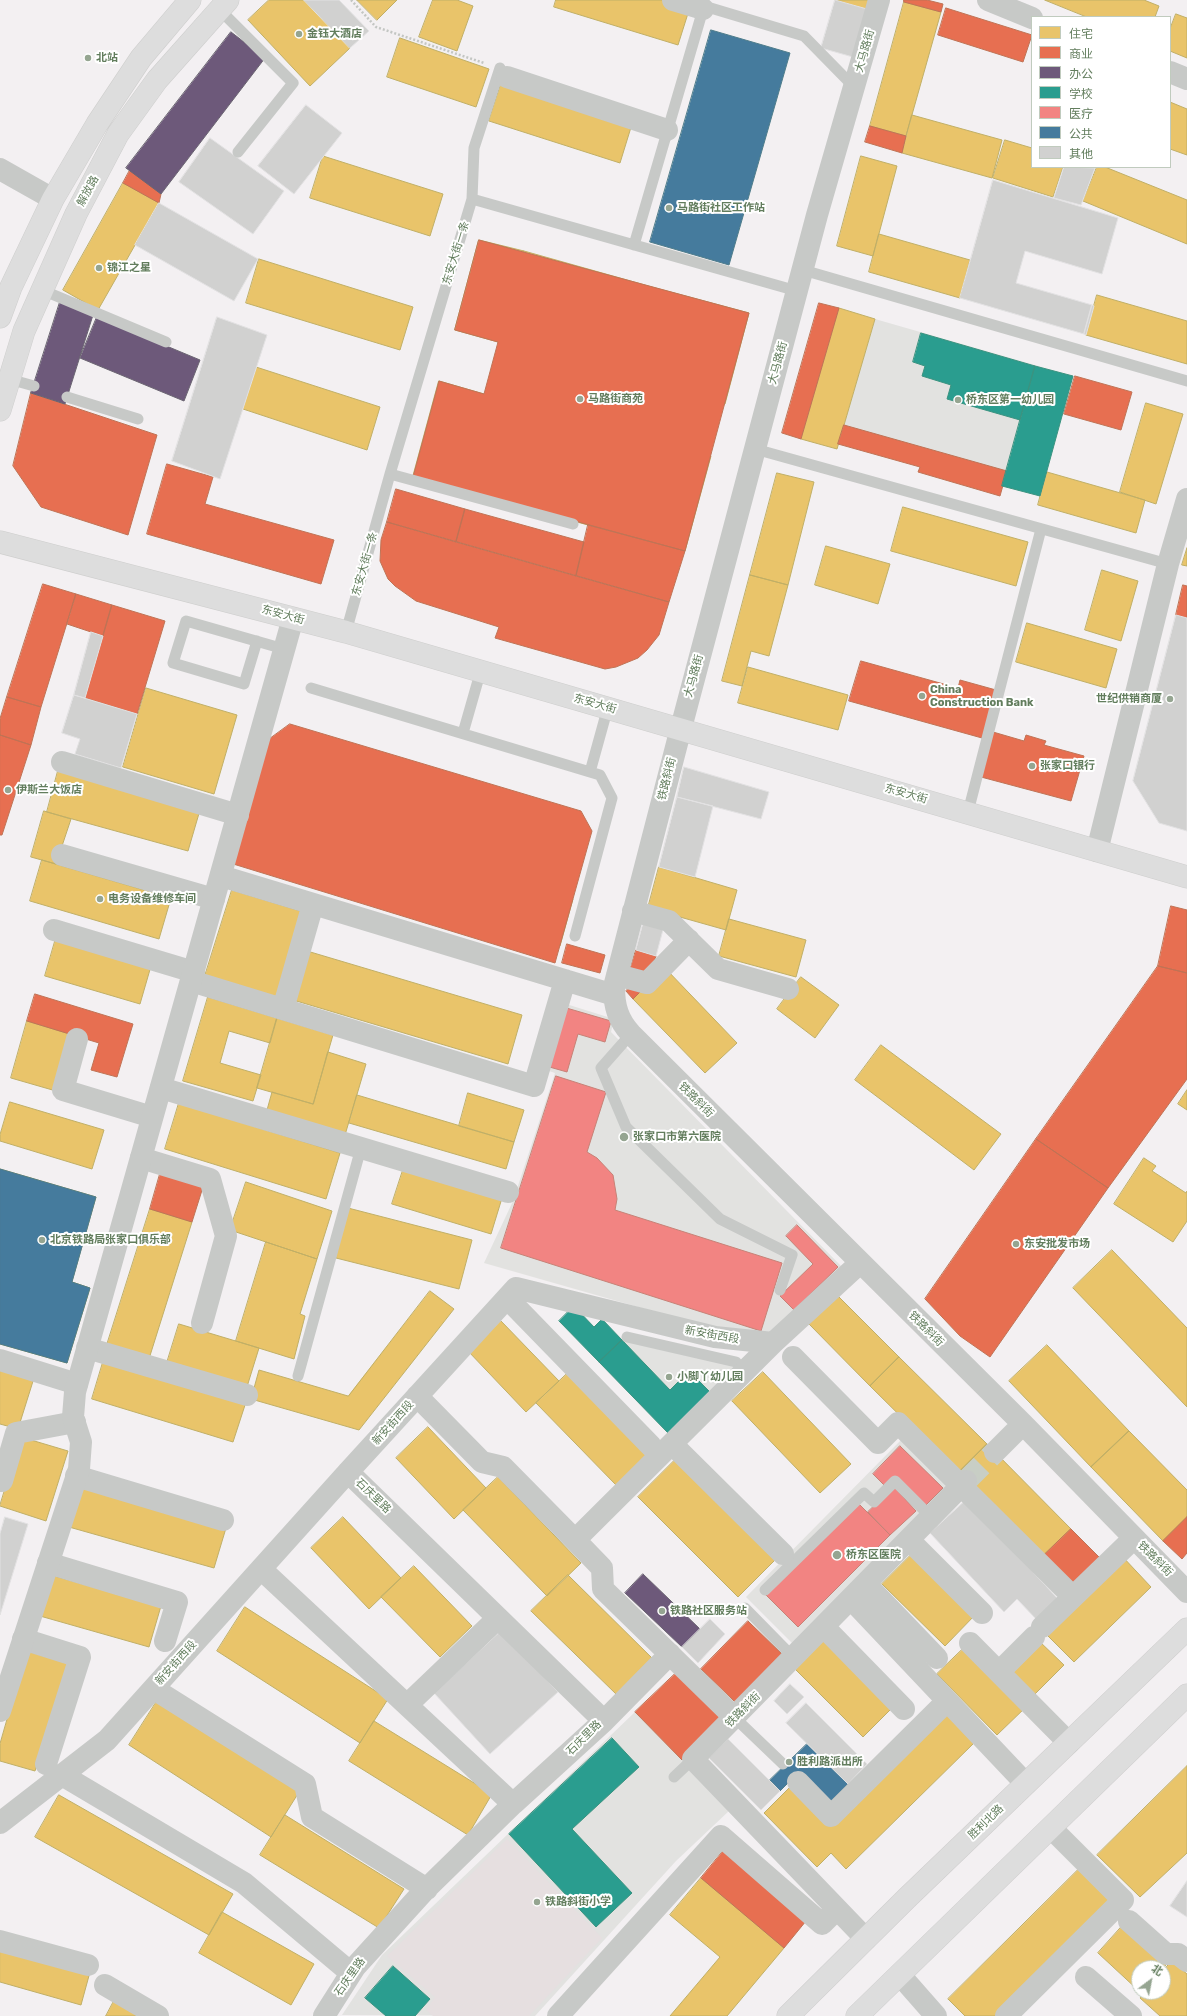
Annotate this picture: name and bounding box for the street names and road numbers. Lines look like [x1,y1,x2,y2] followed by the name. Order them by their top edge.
[853,28,877,74] street label: 大马路街
[74,173,102,209] street label: 解放路
[440,220,472,286] street label: 东安大街一条
[766,340,790,386] street label: 大马路街
[350,530,380,598] street label: 东安大街一条
[260,603,306,627] street label: 东安大街
[682,653,706,699] street label: 大马路街
[572,692,618,716] street label: 东安大街
[655,756,679,802] street label: 铁路斜街
[883,782,929,806] street label: 东安大街
[676,1080,716,1120] street label: 铁路斜街
[906,1309,946,1349] street label: 铁路斜街
[684,1324,740,1346] street label: 新安街西段
[370,1398,416,1448] street label: 新安街西段
[353,1476,393,1516] street label: 石庆里路
[1135,1539,1175,1579] street label: 铁路斜街
[153,1638,199,1688] street label: 新安街西段
[723,1690,763,1730] street label: 铁路斜街
[564,1718,604,1758] street label: 石庆里路
[966,1802,1006,1842] street label: 胜利北路
[332,1955,368,1999] street label: 石庆里路

